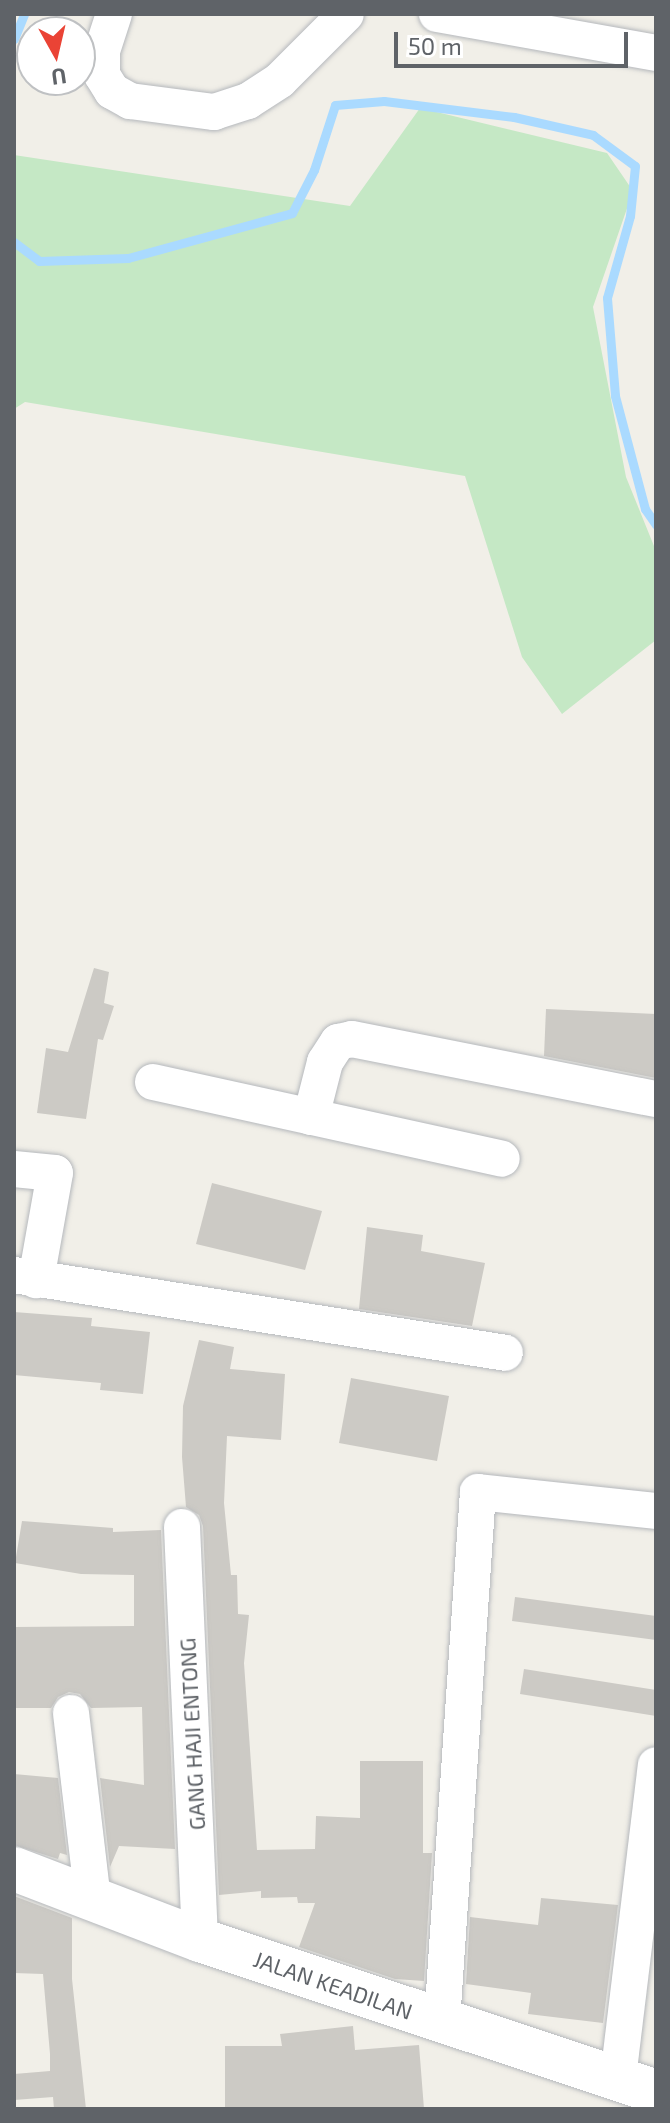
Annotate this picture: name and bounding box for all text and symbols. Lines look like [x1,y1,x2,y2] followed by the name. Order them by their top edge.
[16,16,96,96] north arrow
[398,16,632,66] scale bar
[408,31,462,60] text: 50 m
[50,64,68,92] text: U
[174,1637,210,1831] street label: GANG HAJI ENTONG
[250,1945,416,2025] street label: JALAN KEADILAN

